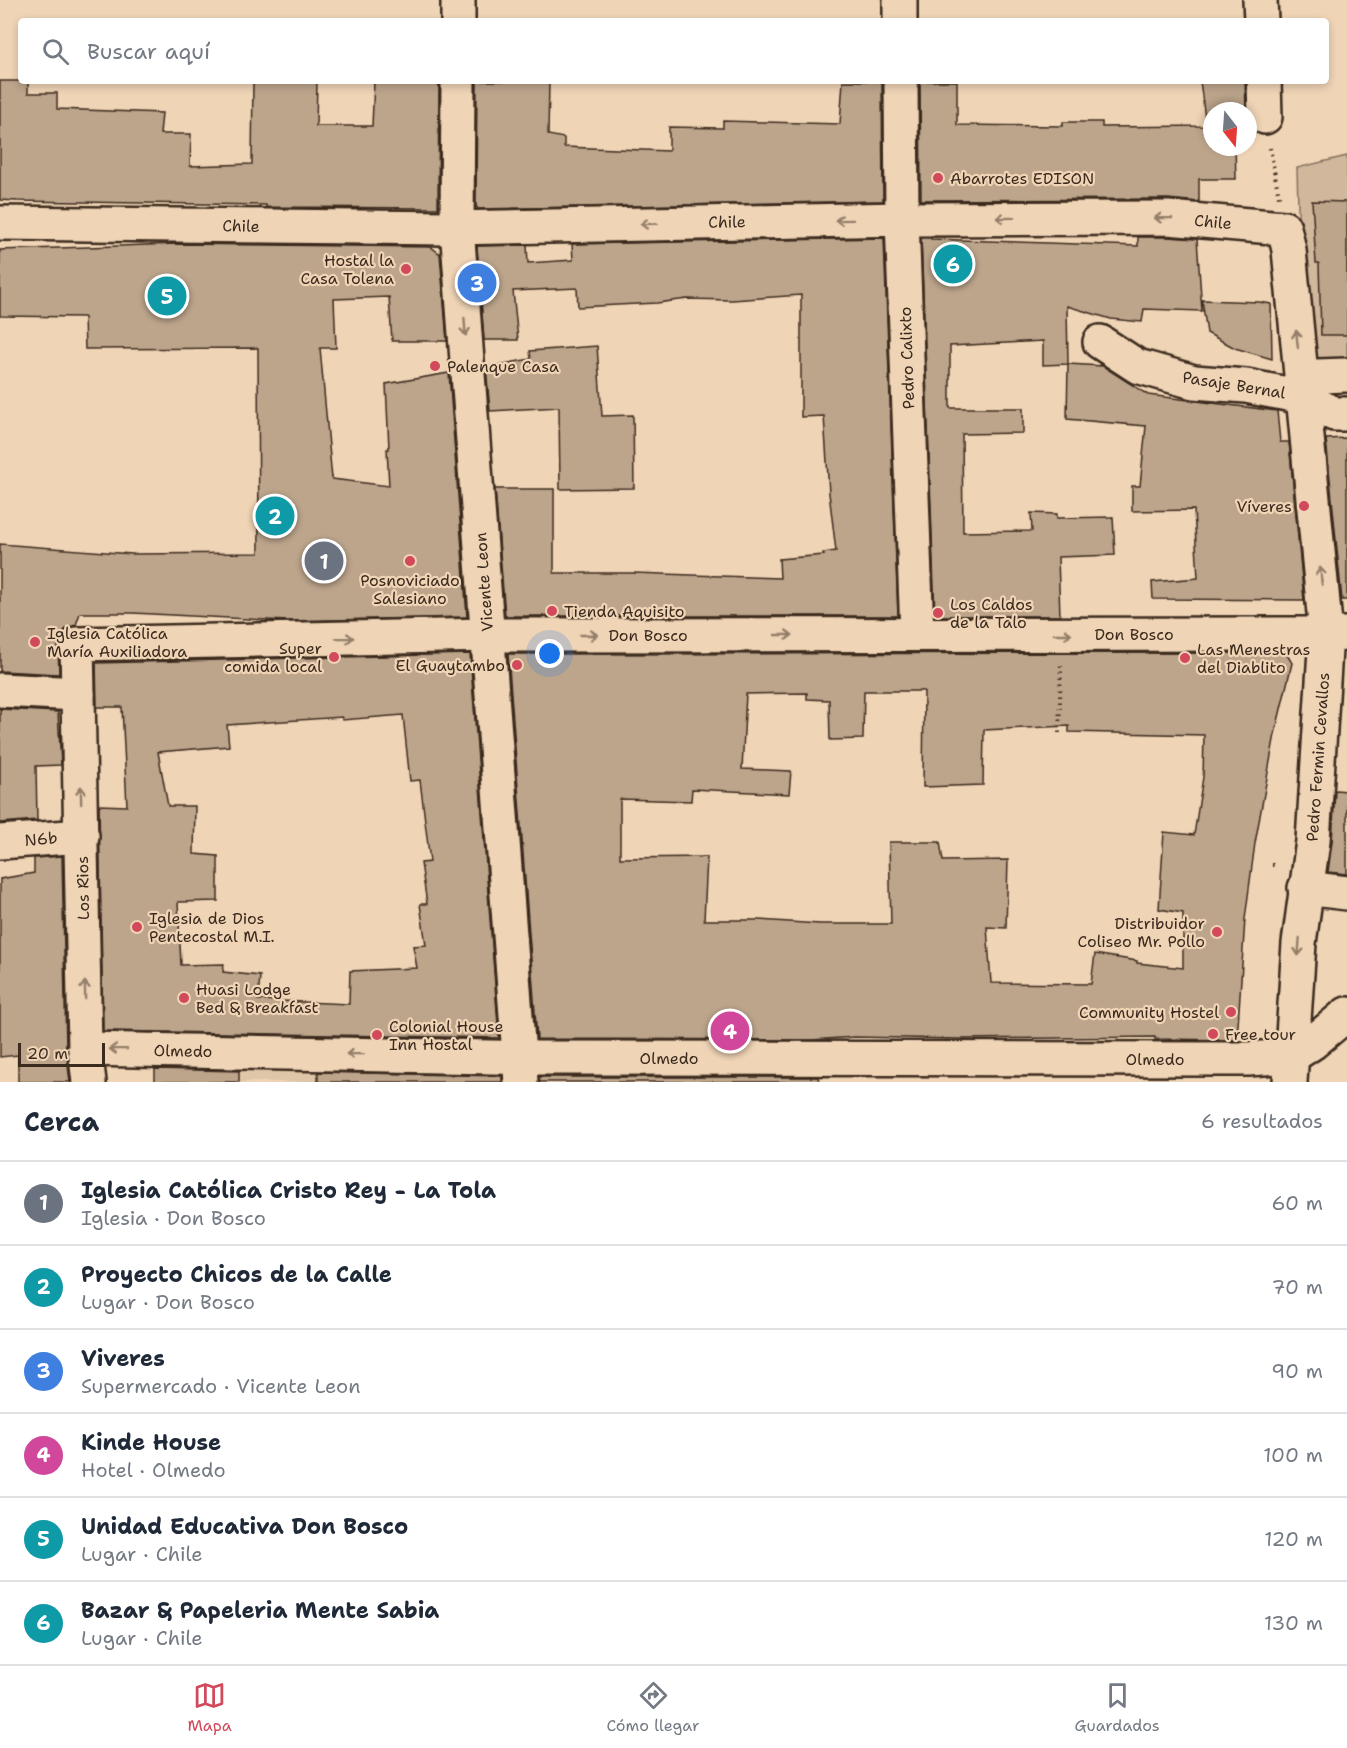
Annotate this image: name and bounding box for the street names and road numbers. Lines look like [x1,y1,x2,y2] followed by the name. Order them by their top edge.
[1193,210,1233,234] street label: Chile
[708,211,746,233] street label: Chile
[222,215,260,237] street label: Chile
[895,306,919,410] street label: Pedro Calixto
[1181,366,1287,404] street label: Pasaje Bernal
[470,532,498,632] street label: Vicente Leon
[1094,624,1174,645] street label: Don Bosco
[608,625,688,646] street label: Don Bosco
[1302,672,1334,842] street label: Pedro Fermin Cevallos
[24,827,58,851] street label: N6b
[72,856,94,920] street label: Los Rios
[153,1040,213,1062] street label: Olmedo
[640,1048,698,1069] street label: Olmedo
[1126,1049,1184,1070] street label: Olmedo

